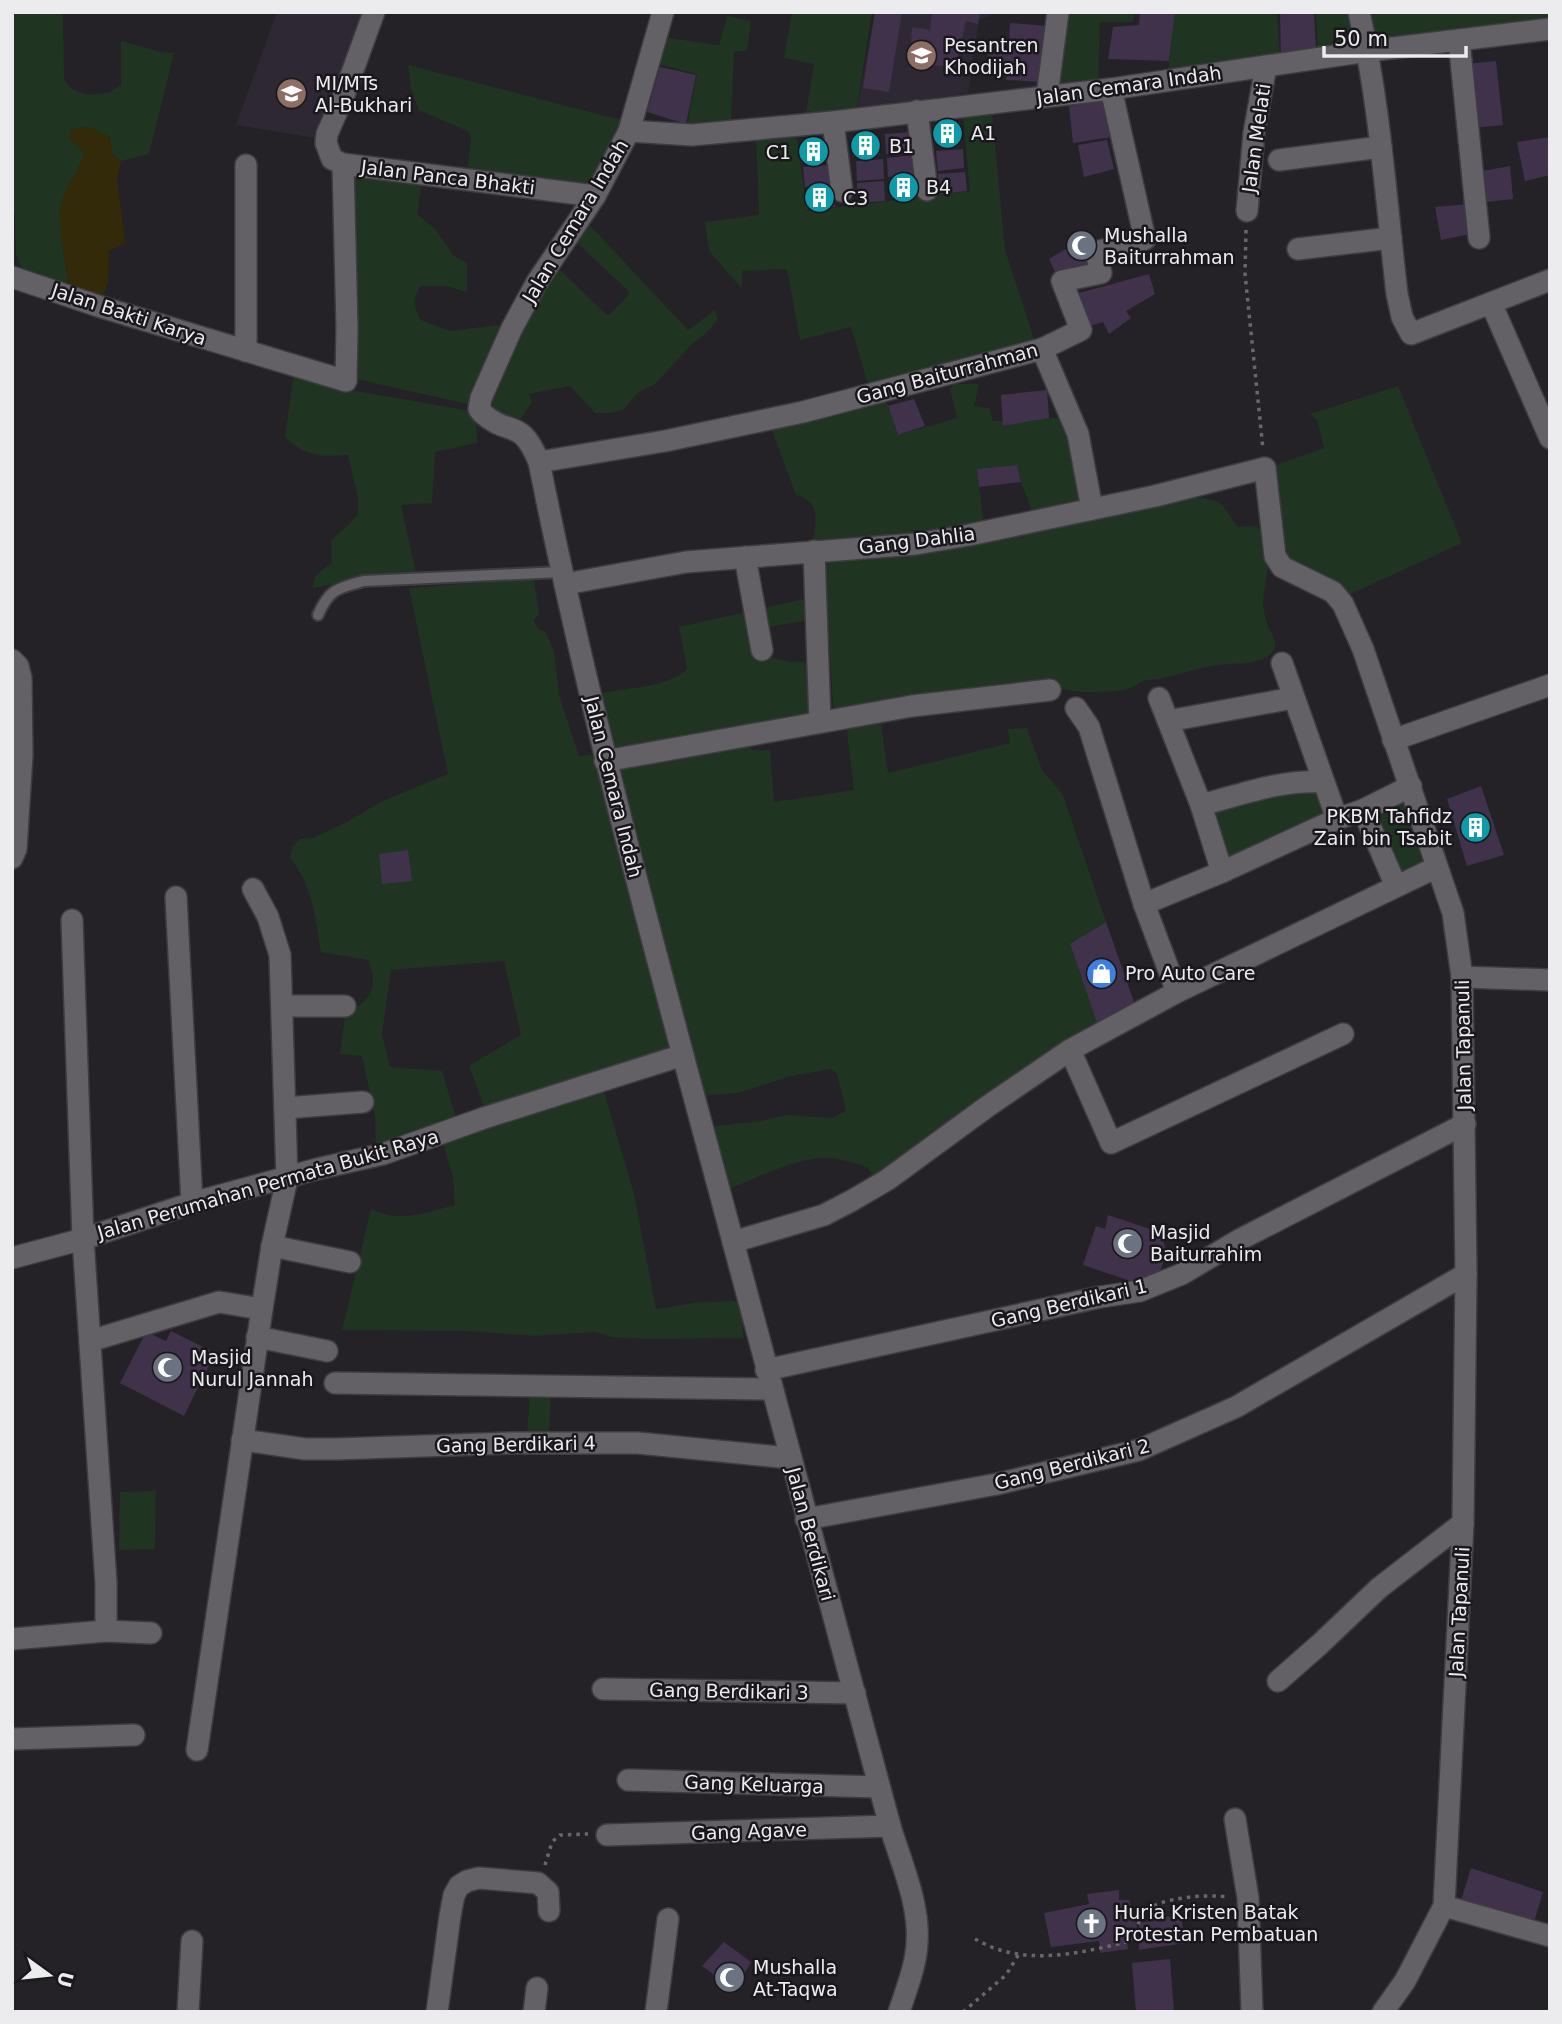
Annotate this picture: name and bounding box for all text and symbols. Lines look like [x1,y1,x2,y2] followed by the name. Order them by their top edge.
[1324,14,1466,58] scale bar
[1334,27,1388,51] text: 50 m
[944,34,1039,78] place label: Pesantren Khodijah
[904,39,938,73] school or university icon: Pesantren Khodijah
[1034,61,1223,109] street label: Jalan Cemara Indah
[315,72,412,116] place label: MI/MTs Al-Bukhari
[275,77,309,111] school or university icon: MI/MTs Al-Bukhari
[1237,82,1275,195] street label: Jalan Melati
[931,116,965,150] building icon: A1
[971,122,996,144] place label: A1
[849,129,883,163] building icon: B1
[797,135,831,169] building icon: C1
[889,135,914,157] place label: B1
[517,136,632,307] street label: Jalan Cemara Indah
[766,141,791,163] place label: C1
[359,155,536,199] street label: Jalan Panca Bhakti
[886,170,920,204] building icon: B4
[926,176,951,198] place label: B4
[803,181,837,215] building icon: C3
[843,187,868,209] place label: C3
[1104,224,1235,268] place label: Mushalla Baiturrahman
[1064,229,1098,263] mosque icon: Mushalla Baiturrahman
[48,278,209,349] street label: Jalan Bakti Karya
[854,338,1040,408] street label: Gang Baiturrahman
[858,522,976,558] street label: Gang Dahlia
[581,693,647,880] street label: Jalan Cemara Indah
[1314,805,1452,849] place label: PKBM Tahfidz Zain bin Tsabit
[1458,810,1492,844] building icon: PKBM Tahfidz Zain bin Tsabit
[1085,956,1119,990] shop icon: Pro Auto Care
[1125,962,1255,984] place label: Pro Auto Care
[1451,979,1475,1112] street label: Jalan Tapanuli
[94,1125,441,1244] street label: Jalan Perumahan Permata Bukit Raya
[1150,1221,1262,1265] place label: Masjid Baiturrahim
[1110,1226,1144,1260] mosque icon: Masjid Baiturrahim
[989,1274,1149,1332] street label: Gang Berdikari 1
[191,1346,313,1390] place label: Masjid Nurul Jannah
[151,1351,185,1385] mosque icon: Masjid Nurul Jannah
[436,1432,596,1456] street label: Gang Berdikari 4
[992,1434,1152,1494] street label: Gang Berdikari 2
[782,1464,839,1603] street label: Jalan Berdikari
[1445,1546,1473,1679] street label: Jalan Tapanuli
[649,1679,809,1703] street label: Gang Berdikari 3
[684,1771,824,1797] street label: Gang Keluarga
[691,1818,807,1844] street label: Gang Agave
[1114,1901,1318,1945] place label: Huria Kristen Batak Protestan Pembatuan
[1074,1906,1108,1940] church icon: Huria Kristen Batak Protestan Pembatuan
[14,1940,84,2010] north arrow
[753,1956,838,2000] place label: Mushalla At-Taqwa
[713,1961,747,1995] mosque icon: Mushalla At-Taqwa
[53,1969,78,1990] text: U

